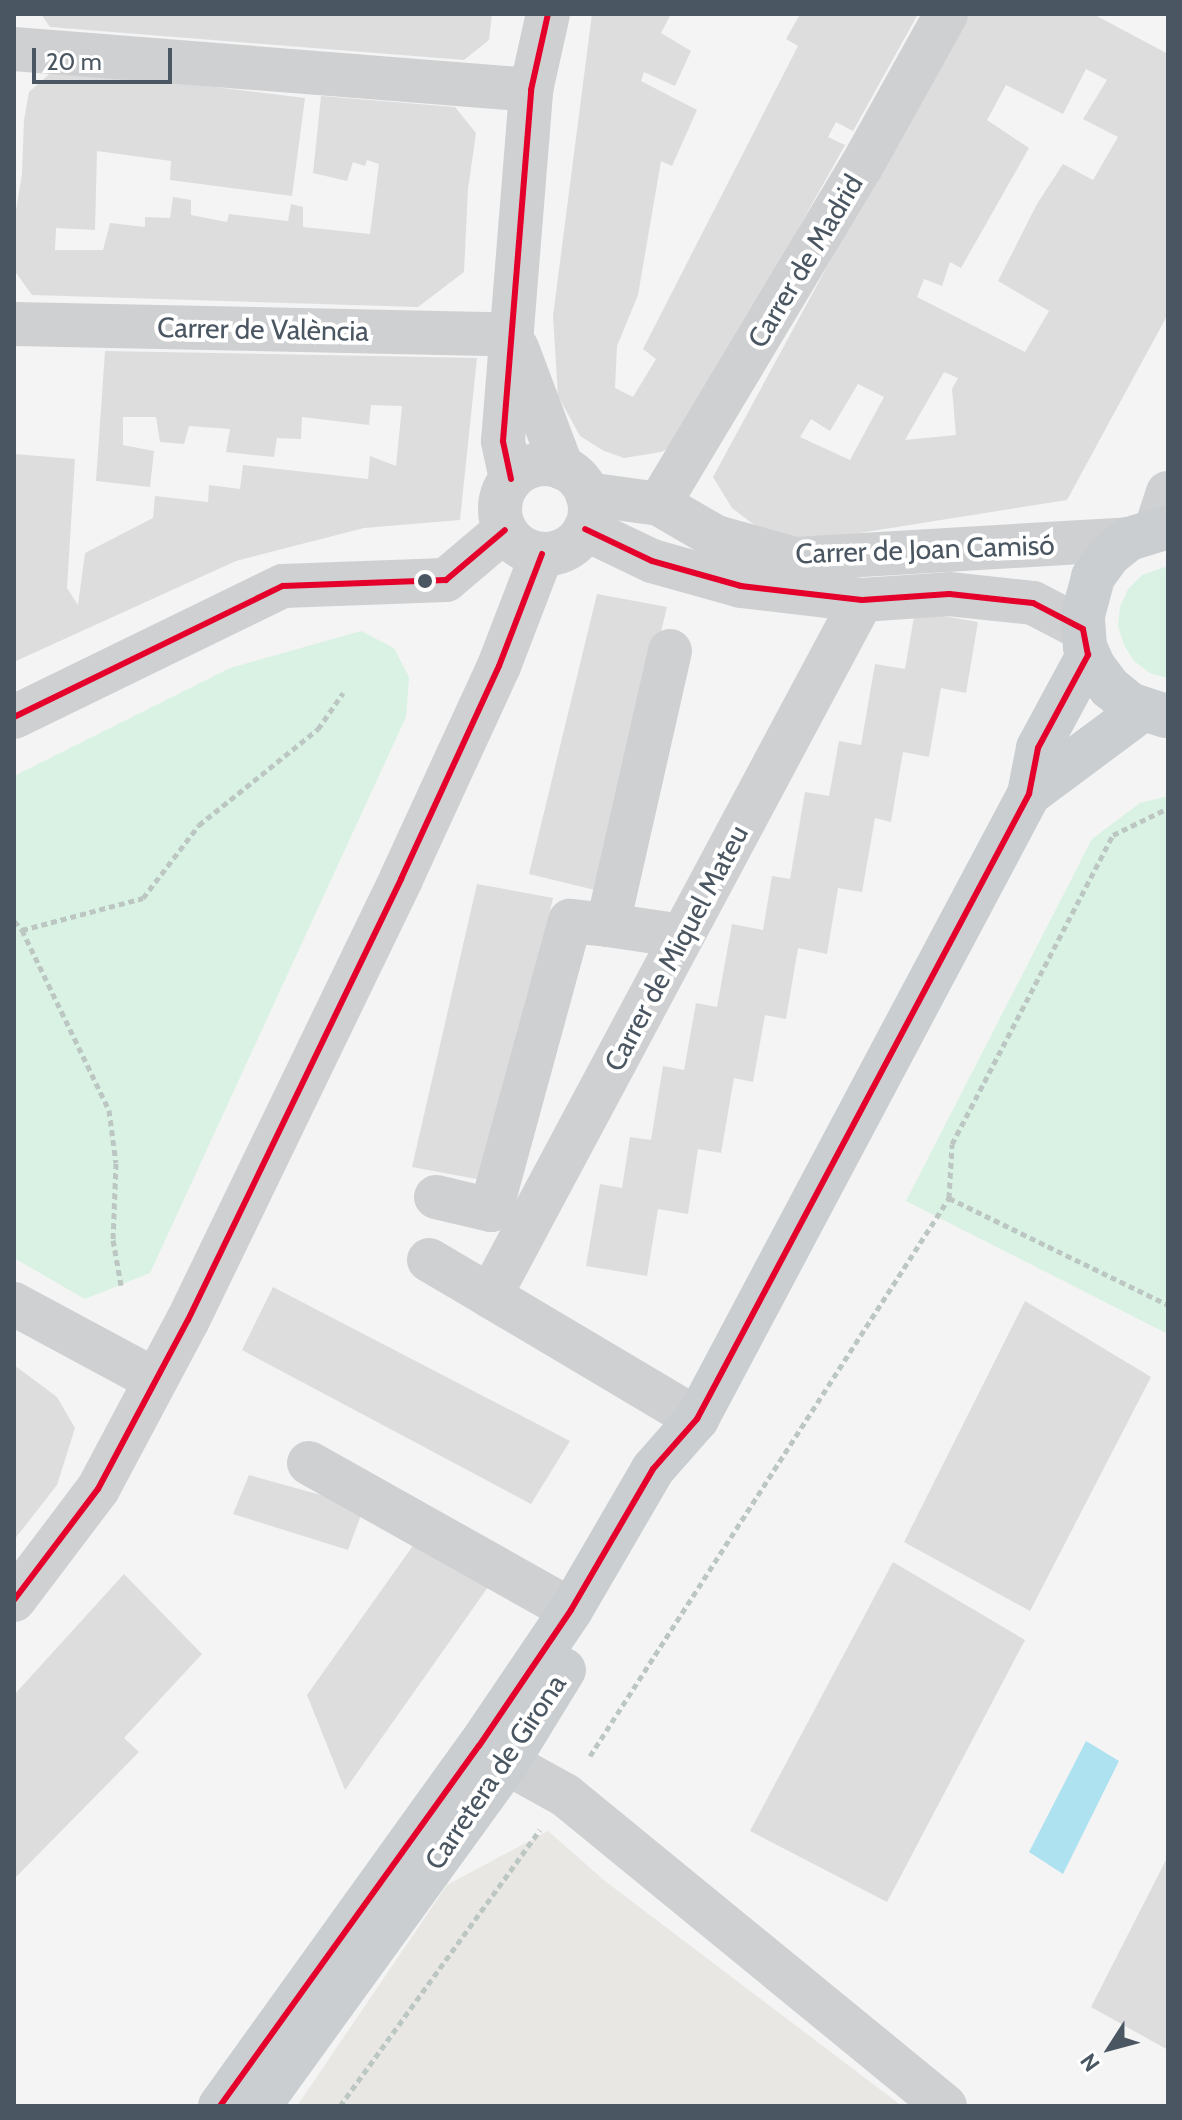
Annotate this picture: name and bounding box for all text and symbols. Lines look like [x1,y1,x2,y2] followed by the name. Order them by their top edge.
[36,32,176,82] scale bar
[46,47,102,76] text: 20 m
[740,169,870,353] street label: Carrer de Madrid
[157,310,369,348] street label: Carrer de València
[795,528,1055,570] street label: Carrer de Joan Camisó
[417,573,433,589] unlabelled marker
[597,819,755,1077] street label: Carrer de Miquel Mateu
[417,1668,573,1876] street label: Carretera de Girona
[1070,2008,1150,2088] north arrow
[1075,2048,1106,2077] text: N

